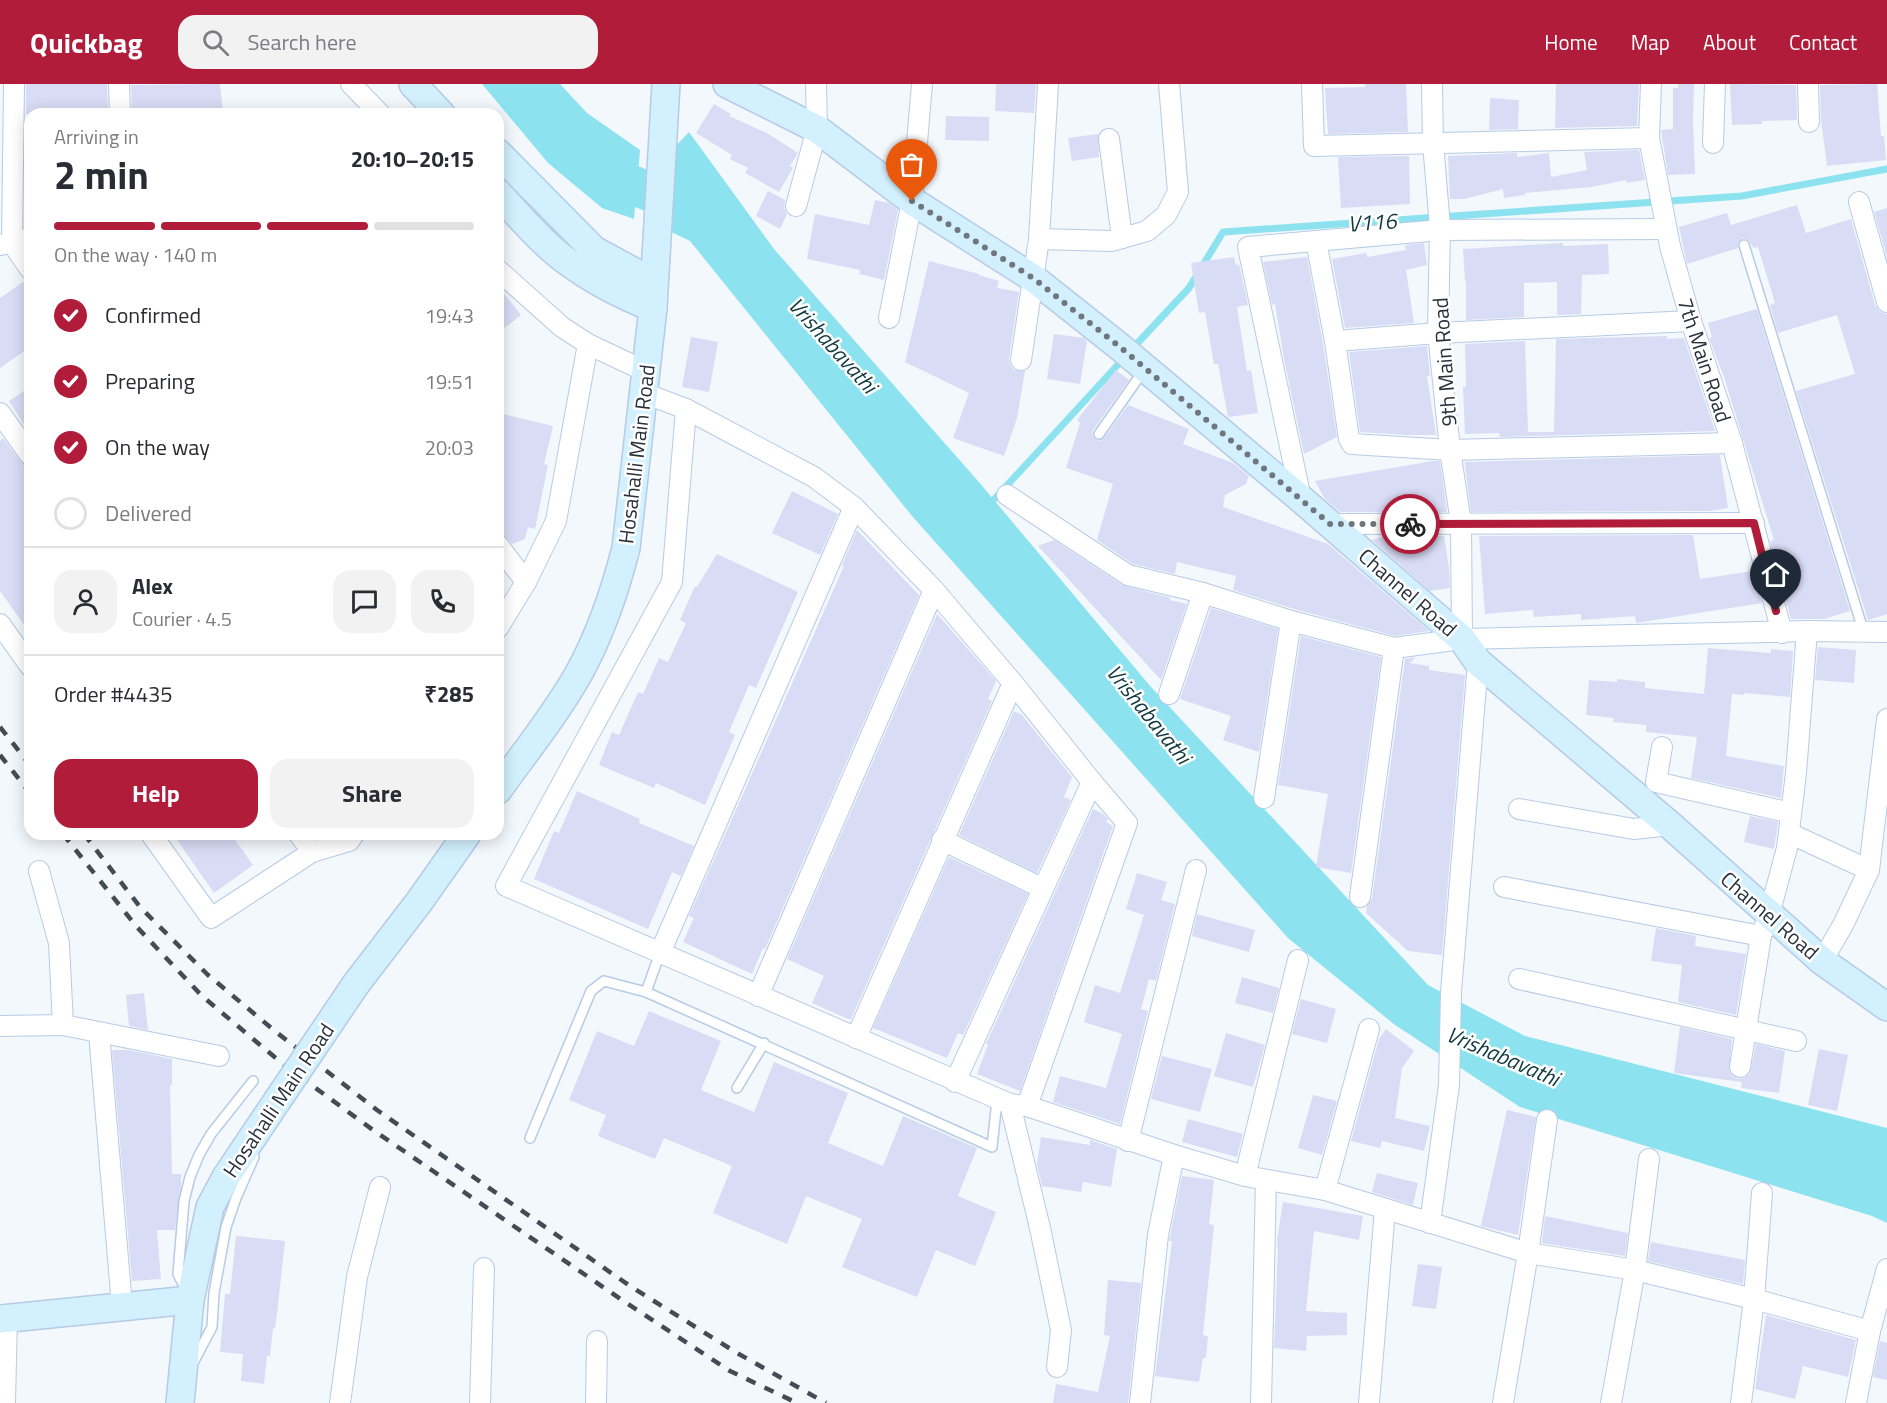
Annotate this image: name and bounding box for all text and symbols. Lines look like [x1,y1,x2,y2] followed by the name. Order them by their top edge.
[178,15,598,69] search box
[30,21,142,64] text: Quickbag
[247,25,357,59] text: Search here
[199,26,232,59] icon: search
[1544,26,1598,58] text: Home
[1631,26,1670,58] text: Map
[1703,26,1756,58] text: About
[1789,26,1857,58] text: Contact
[54,121,139,152] text: Arriving in
[886,139,937,201] pin
[351,142,474,176] text: 20:10–20:15
[54,145,149,204] text: 2 min
[895,148,928,181] icon: bag
[1346,203,1399,241] water label: V116
[54,239,217,270] text: On the way · 140 m
[780,289,887,403] water label: Vrishabavathi
[1670,294,1740,426] street label: 7th Main Road
[1424,296,1464,428] street label: 9th Main Road
[105,298,201,332] text: Confirmed
[54,299,87,332] icon: check
[425,300,474,331] text: 19:43
[609,363,663,545] street label: Hosahalli Main Road
[105,364,195,398] text: Preparing
[54,365,87,398] icon: check
[425,366,474,397] text: 19:51
[105,430,210,464] text: On the way
[54,431,87,464] icon: check
[425,432,474,463] text: 20:03
[1380,494,1440,554] courier
[105,496,192,530] text: Delivered
[1394,508,1427,541] icon: bike
[1352,540,1464,644] street label: Channel Road
[1750,549,1801,611] pin
[1759,558,1792,591] icon: home
[132,569,173,603] text: Alex
[54,570,117,633] button: person
[333,570,396,633] button: chat
[411,570,474,633] button: phone
[132,603,232,634] text: Courier · 4.5
[1098,657,1201,773] water label: Vrishabavathi
[54,677,173,711] text: Order #4435
[424,677,474,711] text: ₹285
[54,759,258,828] button: Help
[270,759,474,828] button: Share
[1714,863,1826,967] street label: Channel Road
[214,1016,342,1184] street label: Hosahalli Main Road
[1441,1017,1567,1096] water label: Vrishabavathi

